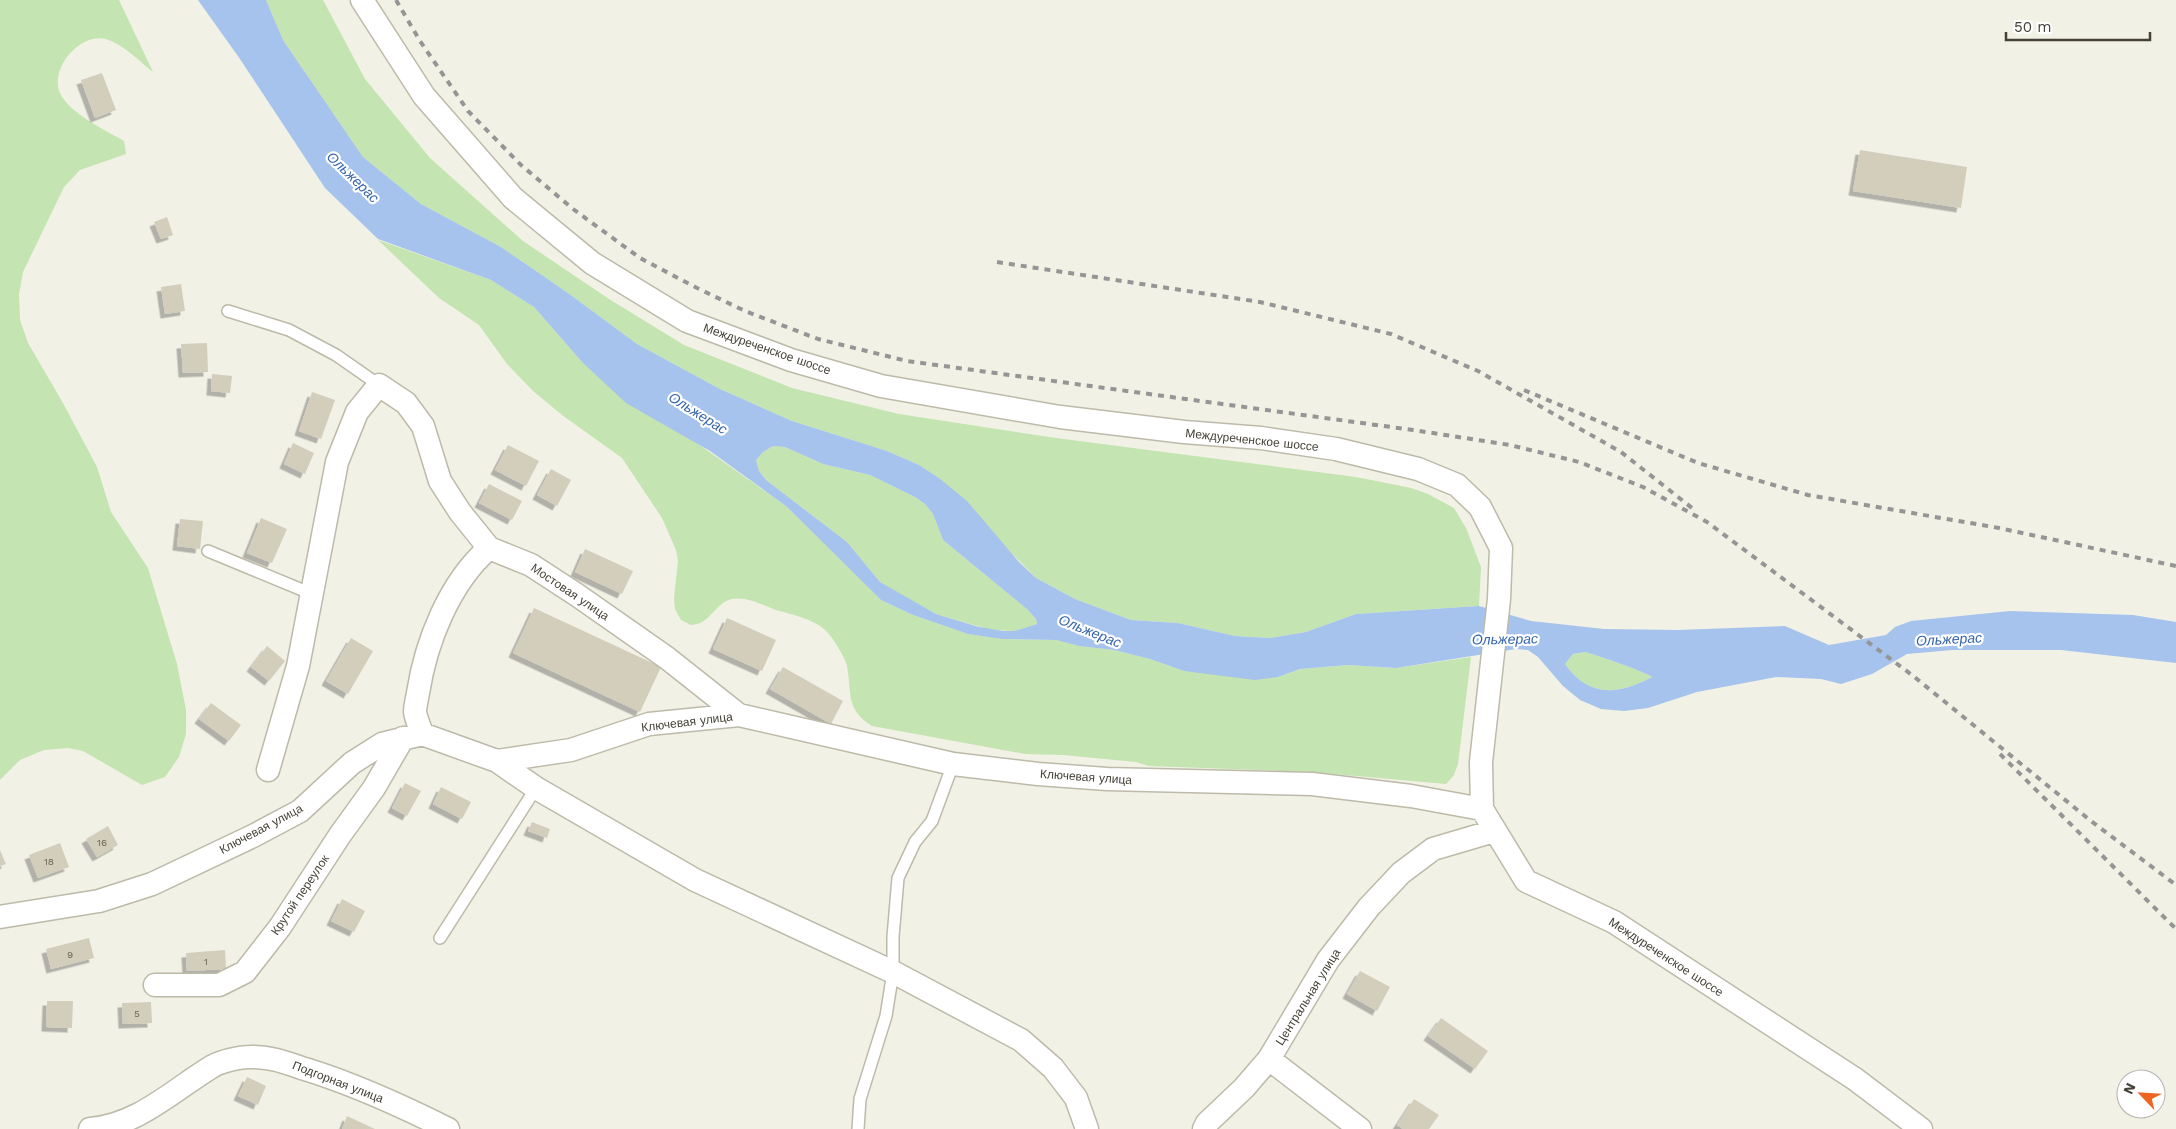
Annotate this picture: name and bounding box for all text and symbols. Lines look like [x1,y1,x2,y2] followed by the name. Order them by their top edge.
[2006,10,2150,42] scale bar
[2014,18,2051,36] text: 50 m
[324,148,382,206] water label: Ольжерас
[701,321,833,378] street label: Междуреченское шоссе
[666,389,730,437] water label: Ольжерас
[1185,426,1320,454] street label: Междуреченское шоссе
[528,561,612,624] street label: Мостовая улица
[1056,611,1124,651] water label: Ольжерас
[1916,629,1982,649] water label: Ольжерас
[1472,630,1538,648] water label: Ольжерас
[640,709,734,735] street label: Ключевая улица
[1040,767,1133,787] street label: Ключевая улица
[217,801,305,857] street label: Ключевая улица
[97,837,107,848] house number: 16
[268,852,332,938] street label: Крутой переулок
[44,856,54,867] house number: 18
[1606,915,1726,999] street label: Междуреченское шоссе
[1273,946,1344,1048] street label: Центральная улица
[67,949,73,960] house number: 9
[204,956,208,967] house number: 1
[134,1008,140,1019] house number: 5
[290,1058,386,1106] street label: Подгорная улица
[2116,1069,2166,1119] north arrow
[2120,1080,2139,1097] text: N

